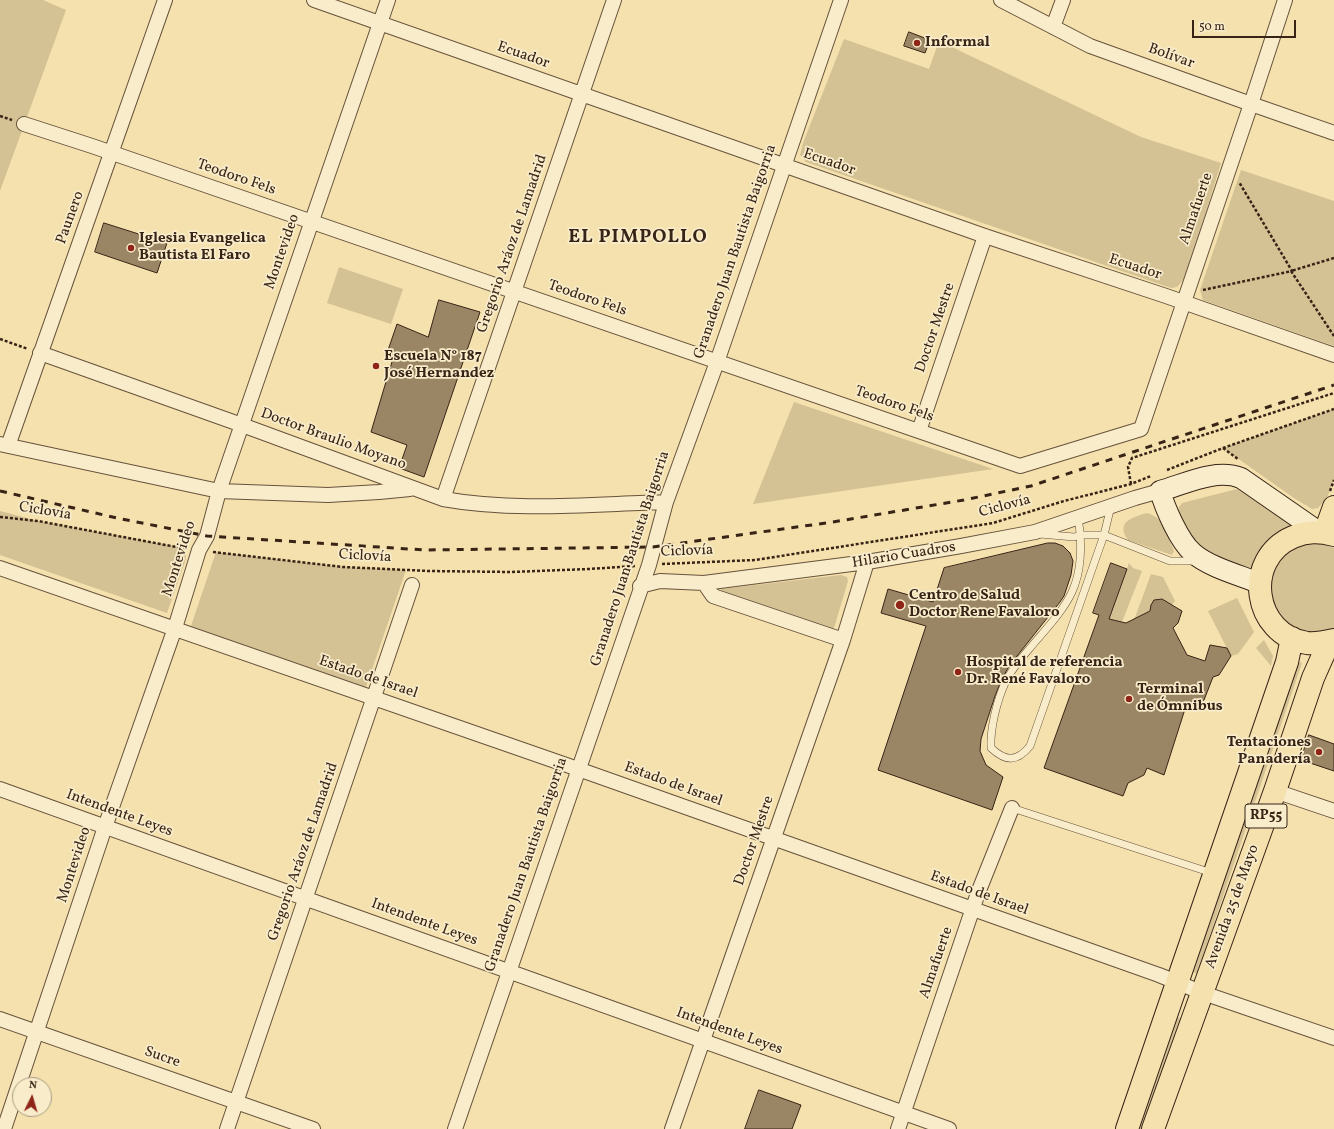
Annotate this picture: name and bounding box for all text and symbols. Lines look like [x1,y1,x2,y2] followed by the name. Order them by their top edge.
[1194,12,1298,38] scale bar
[1199,19,1225,35] text: 50 m
[925,34,990,52] place label: Informal
[912,38,922,48] marker: Informal
[494,39,552,73] street label: Ecuador
[1145,40,1197,74] street label: Bolívar
[691,142,781,362] street label: Granadero Juan Bautista Baigorria
[800,146,858,180] street label: Ecuador
[474,152,552,336] street label: Gregorio Aráoz de Lamadrid
[194,156,278,200] street label: Teodoro Fels
[1176,171,1218,247] street label: Almafuerte
[53,189,89,247] street label: Paunero
[262,212,304,292] street label: Montevideo
[568,228,708,250] district label: EL PIMPOLLO
[139,230,266,265] place label: Iglesia Evangelica Bautista El Faro
[126,243,136,253] marker: Iglesia Evangelica Bautista El Faro
[1106,251,1164,285] street label: Ecuador
[545,277,629,321] street label: Teodoro Fels
[912,281,960,375] street label: Doctor Mestre
[384,348,494,383] place label: Escuela N° 187 José Hernandez
[371,361,381,371] marker: Escuela N° 187 José Hernandez
[852,383,936,427] street label: Teodoro Fels
[258,405,408,475] street label: Doctor Braulio Moyano
[588,449,674,669] street label: Granadero Juan Bautista Baigorria
[977,491,1033,523] street label: Ciclovía
[17,499,73,525] street label: Ciclovía
[159,519,201,599] street label: Montevideo
[851,539,957,573] street label: Hilario Cuadros
[660,542,714,562] street label: Ciclovía
[338,547,392,567] street label: Ciclovía
[909,587,1059,622] place label: Centro de Salud Doctor Rene Favaloro
[894,599,906,611] marker: Centro de Salud Doctor Rene Favaloro
[316,653,420,703] street label: Estado de Israel
[966,654,1123,689] place label: Hospital de referencia Dr. René Favaloro
[953,667,963,677] marker: Hospital de referencia Dr. René Favaloro
[1137,681,1223,716] place label: Terminal de Ómnibus
[1124,694,1134,704] marker: Terminal de Ómnibus
[1226,734,1311,769] place label: Tentaciones Panadería
[1314,747,1324,757] marker: Tentaciones Panadería
[482,755,572,975] street label: Granadero Juan Bautista Baigorria
[621,759,725,811] street label: Estado de Israel
[265,760,343,944] street label: Gregorio Aráoz de Lamadrid
[63,786,175,842] street label: Intendente Leyes
[731,794,779,888] street label: Doctor Mestre
[1245,804,1287,828] road number: RP55
[54,825,96,905] street label: Montevideo
[1202,843,1264,971] street label: Avenida 25 de Mayo
[927,868,1031,920] street label: Estado de Israel
[368,895,480,951] street label: Intendente Leyes
[916,925,958,1001] street label: Almafuerte
[673,1004,785,1060] street label: Intendente Leyes
[142,1043,182,1073] street label: Sucre
[12,1077,52,1117] north arrow
[28,1078,38,1093] text: N

